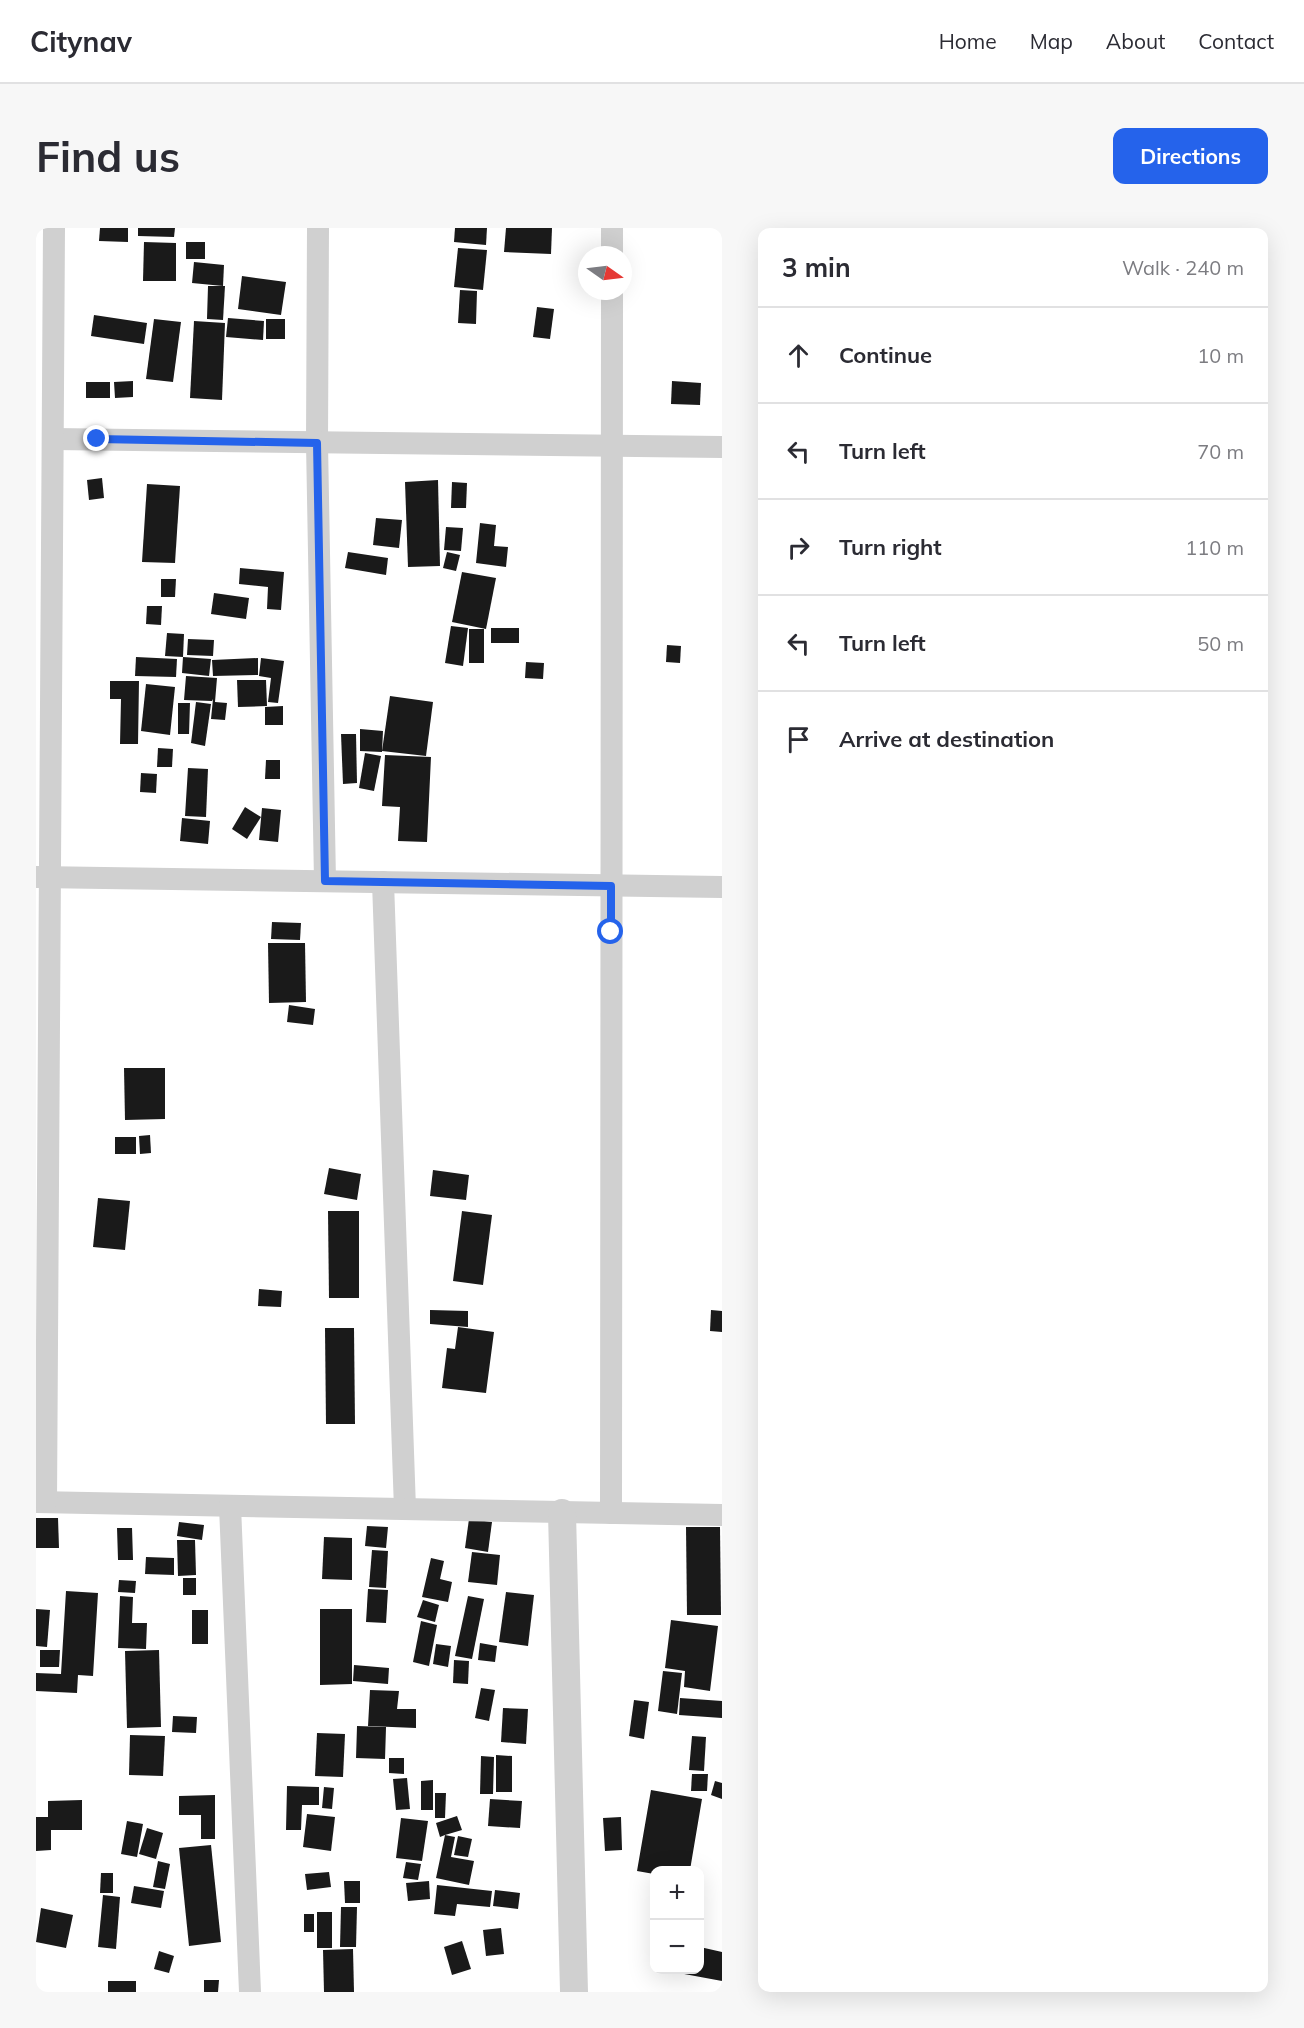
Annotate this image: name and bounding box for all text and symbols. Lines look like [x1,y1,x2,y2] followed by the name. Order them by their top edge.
[30,24,132,59] text: Citynav
[939,28,997,54] text: Home
[1030,28,1073,54] text: Map
[1106,28,1165,54] text: About
[1198,28,1274,54] text: Contact
[1113,128,1268,184] button: Directions
[36,130,180,183] text: Find us
[578,246,632,300] north arrow
[782,251,851,284] text: 3 min
[1122,255,1244,280] text: Walk · 240 m
[782,339,815,372] icon: ahead
[839,341,932,369] text: Continue
[1197,343,1244,368] text: 10 m
[83,425,109,451] route end
[782,435,815,468] icon: left
[839,437,926,465] text: Turn left
[1197,439,1244,464] text: 70 m
[782,531,815,564] icon: right
[839,533,942,561] text: Turn right
[1185,535,1244,560] text: 110 m
[782,627,815,660] icon: left
[839,629,926,657] text: Turn left
[1197,631,1244,656] text: 50 m
[782,723,815,756] icon: arrive
[839,725,1054,753] text: Arrive at destination
[597,918,623,944] route start
[650,1866,704,1974] map controls
[650,1866,704,1920] button: +
[650,1920,704,1974] button: −

